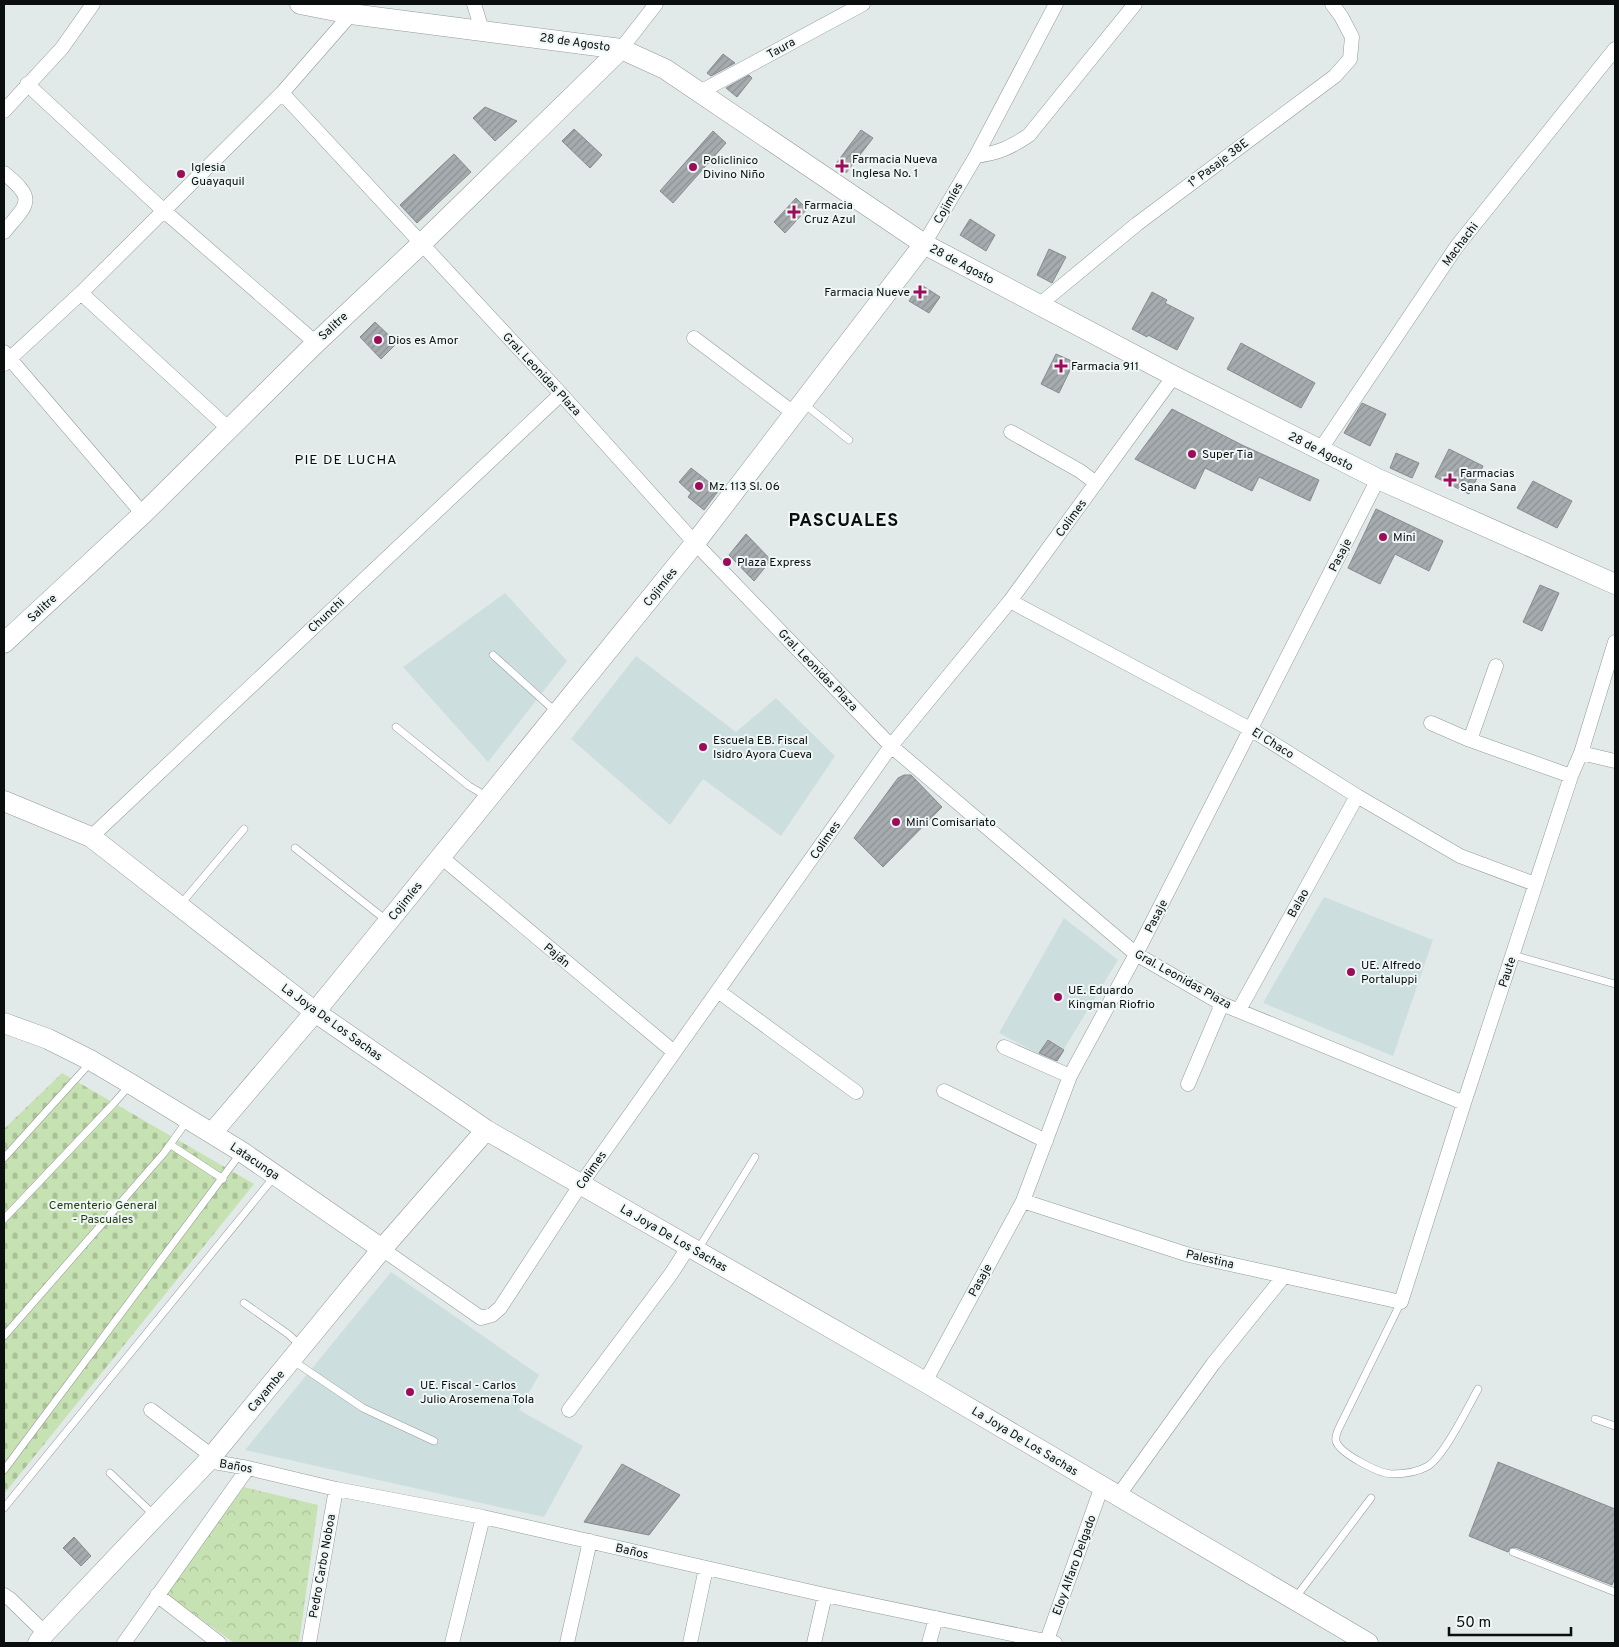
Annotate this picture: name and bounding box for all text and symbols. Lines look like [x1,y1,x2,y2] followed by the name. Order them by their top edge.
[539,30,611,56] street label: 28 de Agosto
[764,35,799,63] street label: Taura
[1185,136,1252,192] street label: 1° Pasaje 38E
[852,152,937,182] place label: Farmacia Nueva Inglesa No. 1
[703,153,765,183] place label: Policlinico Divino Niño
[191,160,245,190] place label: Iglesia Guayaquil
[836,160,848,172] marker: Farmacia Nueva Inglesa No. 1
[687,161,699,173] marker: Policlinico Divino Niño
[175,168,187,180] marker: Iglesia Guayaquil
[930,180,967,227] street label: Cojimíes
[804,198,856,228] place label: Farmacia Cruz Azul
[788,206,800,218] marker: Farmacia Cruz Azul
[1439,219,1483,270] street label: Machachi
[926,241,997,289] street label: 28 de Agosto
[824,285,910,301] place label: Farmacia Nueve
[914,286,926,298] marker: Farmacia Nueve
[316,309,352,344] street label: Salitre
[498,330,584,420] street label: Gral. Leonidas Plaza
[388,333,459,349] place label: Dios es Amor
[372,334,384,346] marker: Dios es Amor
[1071,359,1139,375] place label: Farmacia 911
[1055,360,1067,372] marker: Farmacia 911
[1285,429,1356,475] street label: 28 de Agosto
[1202,447,1253,463] place label: Super Tia
[1186,448,1198,460] marker: Super Tia
[295,452,397,469] district label: PIE DE LUCHA
[1460,466,1516,496] place label: Farmacias Sana Sana
[1444,474,1456,486] marker: Farmacias Sana Sana
[709,479,780,495] place label: Mz. 113 Sl. 06
[693,480,705,492] marker: Mz. 113 Sl. 06
[1053,496,1091,541] street label: Colimes
[789,510,899,533] district label: PASCUALES
[1393,530,1416,546] place label: Mini
[1377,531,1389,543] marker: Mini
[1326,536,1356,575] street label: Pasaje
[737,555,811,571] place label: Plaza Express
[721,556,733,568] marker: Plaza Express
[640,565,681,610] street label: Cojimíes
[25,591,61,626] street label: Salitre
[305,595,348,637] street label: Chunchi
[774,626,861,715] street label: Gral. Leonidas Plaza
[1248,725,1297,763] street label: El Chaco
[713,733,812,763] place label: Escuela EB. Fiscal Isidro Ayora Cueva
[697,741,709,753] marker: Escuela EB. Fiscal Isidro Ayora Cueva
[906,815,996,831] place label: Mini Comisariato
[890,816,902,828] marker: Mini Comisariato
[807,818,845,863] street label: Colimes
[385,879,426,924] street label: Cojimíes
[1284,886,1313,921] street label: Balao
[1142,897,1172,936] street label: Pasaje
[540,940,573,972] street label: Paján
[1131,947,1234,1013] street label: Gral. Leonidas Plaza
[1496,955,1520,990] street label: Paute
[1361,958,1422,988] place label: UE. Alfredo Portaluppi
[1345,966,1357,978] marker: UE. Alfredo Portaluppi
[277,981,385,1065] street label: La Joya De Los Sachas
[1068,983,1155,1013] place label: UE. Eduardo Kingman Riofrio
[1052,991,1064,1003] marker: UE. Eduardo Kingman Riofrio
[227,1139,282,1184] street label: Latacunga
[573,1148,611,1193] street label: Colimes
[49,1198,157,1228] park label: Cementerio General - Pascuales
[617,1201,730,1276] street label: La Joya De Los Sachas
[1184,1247,1235,1273] street label: Palestina
[965,1261,996,1300] street label: Pasaje
[245,1367,289,1416] street label: Cayambe
[420,1378,534,1408] place label: UE. Fiscal - Carlos Julio Arosemena Tola
[404,1386,416,1398] marker: UE. Fiscal - Carlos Julio Arosemena Tola
[968,1404,1081,1480] street label: La Joya De Los Sachas
[218,1456,254,1478] street label: Baños
[306,1513,340,1620] street label: Pedro Carbo Noboa
[1049,1513,1101,1618] street label: Eloy Alfaro Delgado
[614,1540,650,1564] street label: Baños
[1449,1604,1572,1636] scale bar
[1456,1614,1491,1633] text: 50 m

